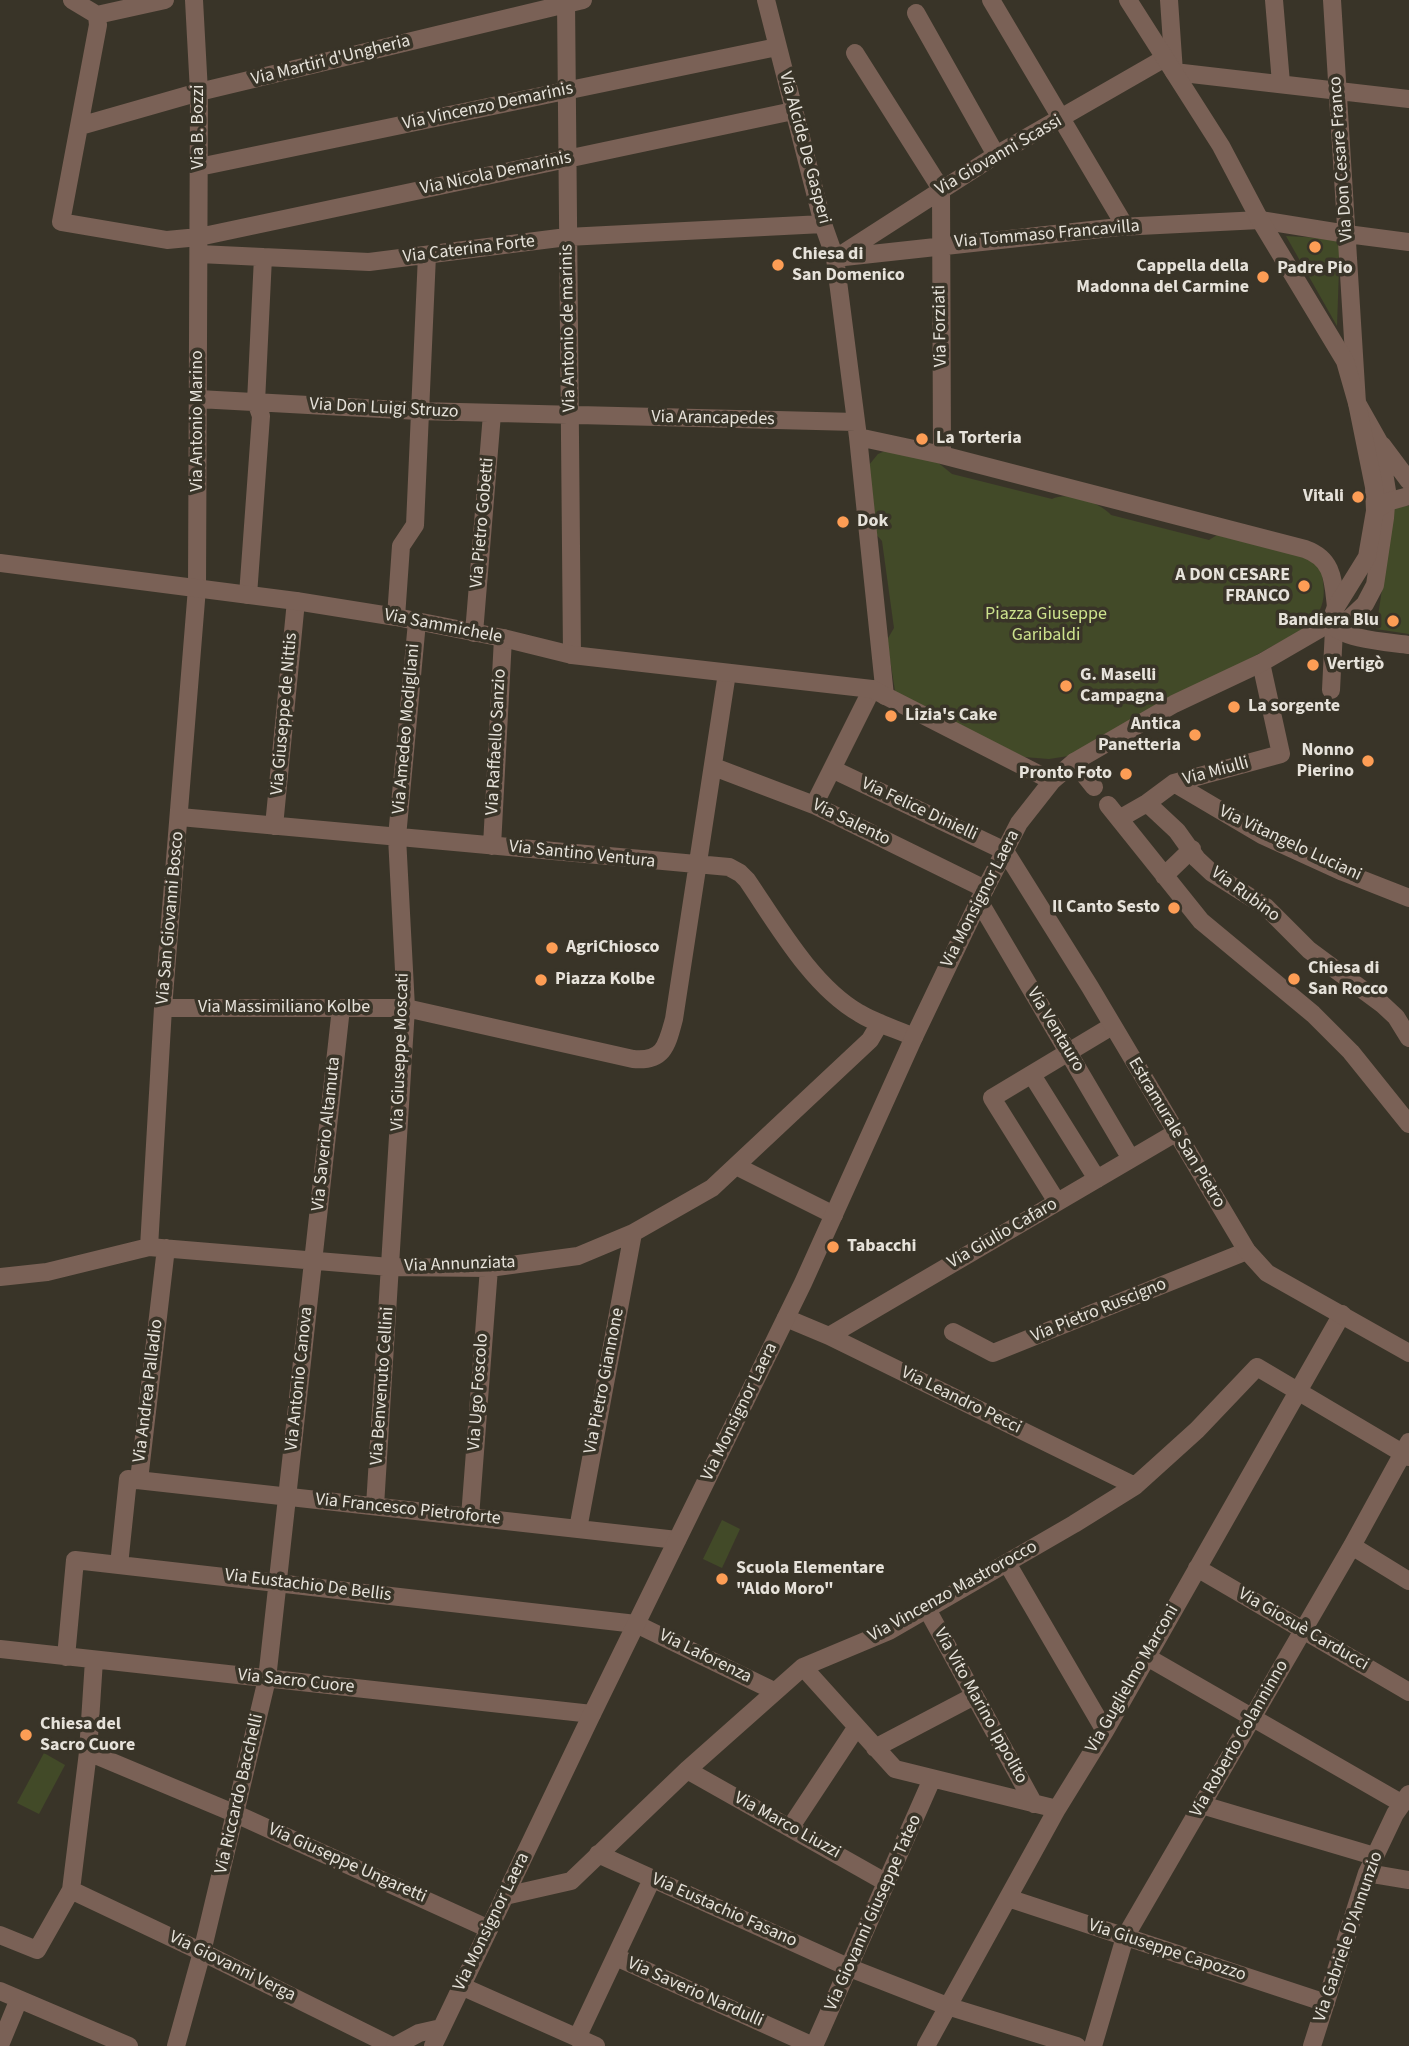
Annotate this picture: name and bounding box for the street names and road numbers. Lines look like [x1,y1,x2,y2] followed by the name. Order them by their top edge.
[249,31,413,91] street label: Via Martiri d'Ungheria
[773,69,835,227] street label: Via Alcide De Gasperi
[1325,75,1359,243] street label: Via Don Cesare Franco
[401,78,575,136] street label: Via Vincenzo Demarinis
[188,85,210,169] street label: Via B. Bozzi
[932,111,1066,201] street label: Via Giovanni Scassi
[419,147,573,201] street label: Via Nicola Demarinis
[953,216,1141,254] street label: Via Tommaso Francavilla
[402,231,536,269] street label: Via Caterina Forte
[557,244,581,412] street label: Via Antonio de marinis
[929,285,953,367] street label: Via Forziati
[187,350,209,492] street label: Via Antonio Marino
[309,394,459,424] street label: Via Don Luigi Struzo
[651,407,775,431] street label: Via Arancapedes
[467,457,499,589] street label: Via Pietro Gobetti
[382,605,504,649] street label: Via Sammichele
[267,632,303,796] street label: Via Giuseppe de Nittis
[389,643,425,815] street label: Via Amedeo Modigliani
[482,668,512,816] street label: Via Raffaello Sanzio
[1181,753,1251,791] street label: Via Miulli
[858,774,980,846] street label: Via Felice Dinielli
[809,795,893,851] street label: Via Salento
[1215,802,1365,886] street label: Via Vitangelo Luciani
[937,827,1025,971] street label: Via Monsignor Laera
[153,830,189,1006] street label: Via San Giovanni Bosco
[508,837,656,873] street label: Via Santino Ventura
[1206,863,1284,927] street label: Via Rubino
[387,972,415,1132] street label: Via Giuseppe Moscati
[1021,984,1089,1076] street label: Via Ventauro
[198,997,370,1019] street label: Via Massimiliano Kolbe
[1123,1054,1229,1212] street label: Estramurale San Pietro
[308,1056,346,1212] street label: Via Saverio Altamuta
[944,1194,1062,1274] street label: Via Giulio Cafaro
[404,1252,516,1278] street label: Via Annunziata
[1028,1274,1170,1348] street label: Via Pietro Ruscigno
[282,1306,318,1452] street label: Via Antonio Canova
[367,1306,399,1466] street label: Via Benvenuto Cellini
[580,1306,630,1456] street label: Via Pietro Giannone
[129,1318,169,1464] street label: Via Andrea Palladio
[464,1332,494,1452] street label: Via Ugo Foscolo
[697,1339,783,1485] street label: Via Monsignor Laera
[897,1363,1025,1439] street label: Via Leandro Pecci
[314,1490,502,1530] street label: Via Francesco Pietroforte
[865,1537,1041,1647] street label: Via Vincenzo Mastrorocco
[223,1565,393,1607] street label: Via Eustachio De Bellis
[1234,1584,1372,1676] street label: Via Giosuè Carducci
[1082,1601,1184,1757] street label: Via Guglielmo Marconi
[655,1625,755,1689] street label: Via Laforenza
[928,1625,1032,1787] street label: Via Vito Marino Ippolito
[1186,1657,1294,1821] street label: Via Roberto Colanninno
[237,1665,355,1699] street label: Via Sacro Cuore
[211,1712,269,1876] street label: Via Riccardo Bacchelli
[730,1788,844,1864] street label: Via Marco Liuzzi
[821,1812,927,2014] street label: Via Giovanni Giuseppe Tateo
[264,1819,430,1909] street label: Via Giuseppe Ungaretti
[449,1849,535,1995] street label: Via Monsignor Laera
[1310,1849,1388,2025] street label: Via Gabriele D'Annunzio
[648,1869,800,1953] street label: Via Eustachio Fasano
[1085,1915,1249,1987] street label: Via Giuseppe Capozzo
[165,1927,299,2007] street label: Via Giovanni Verga
[624,1953,766,2033] street label: Via Saverio Nardulli

